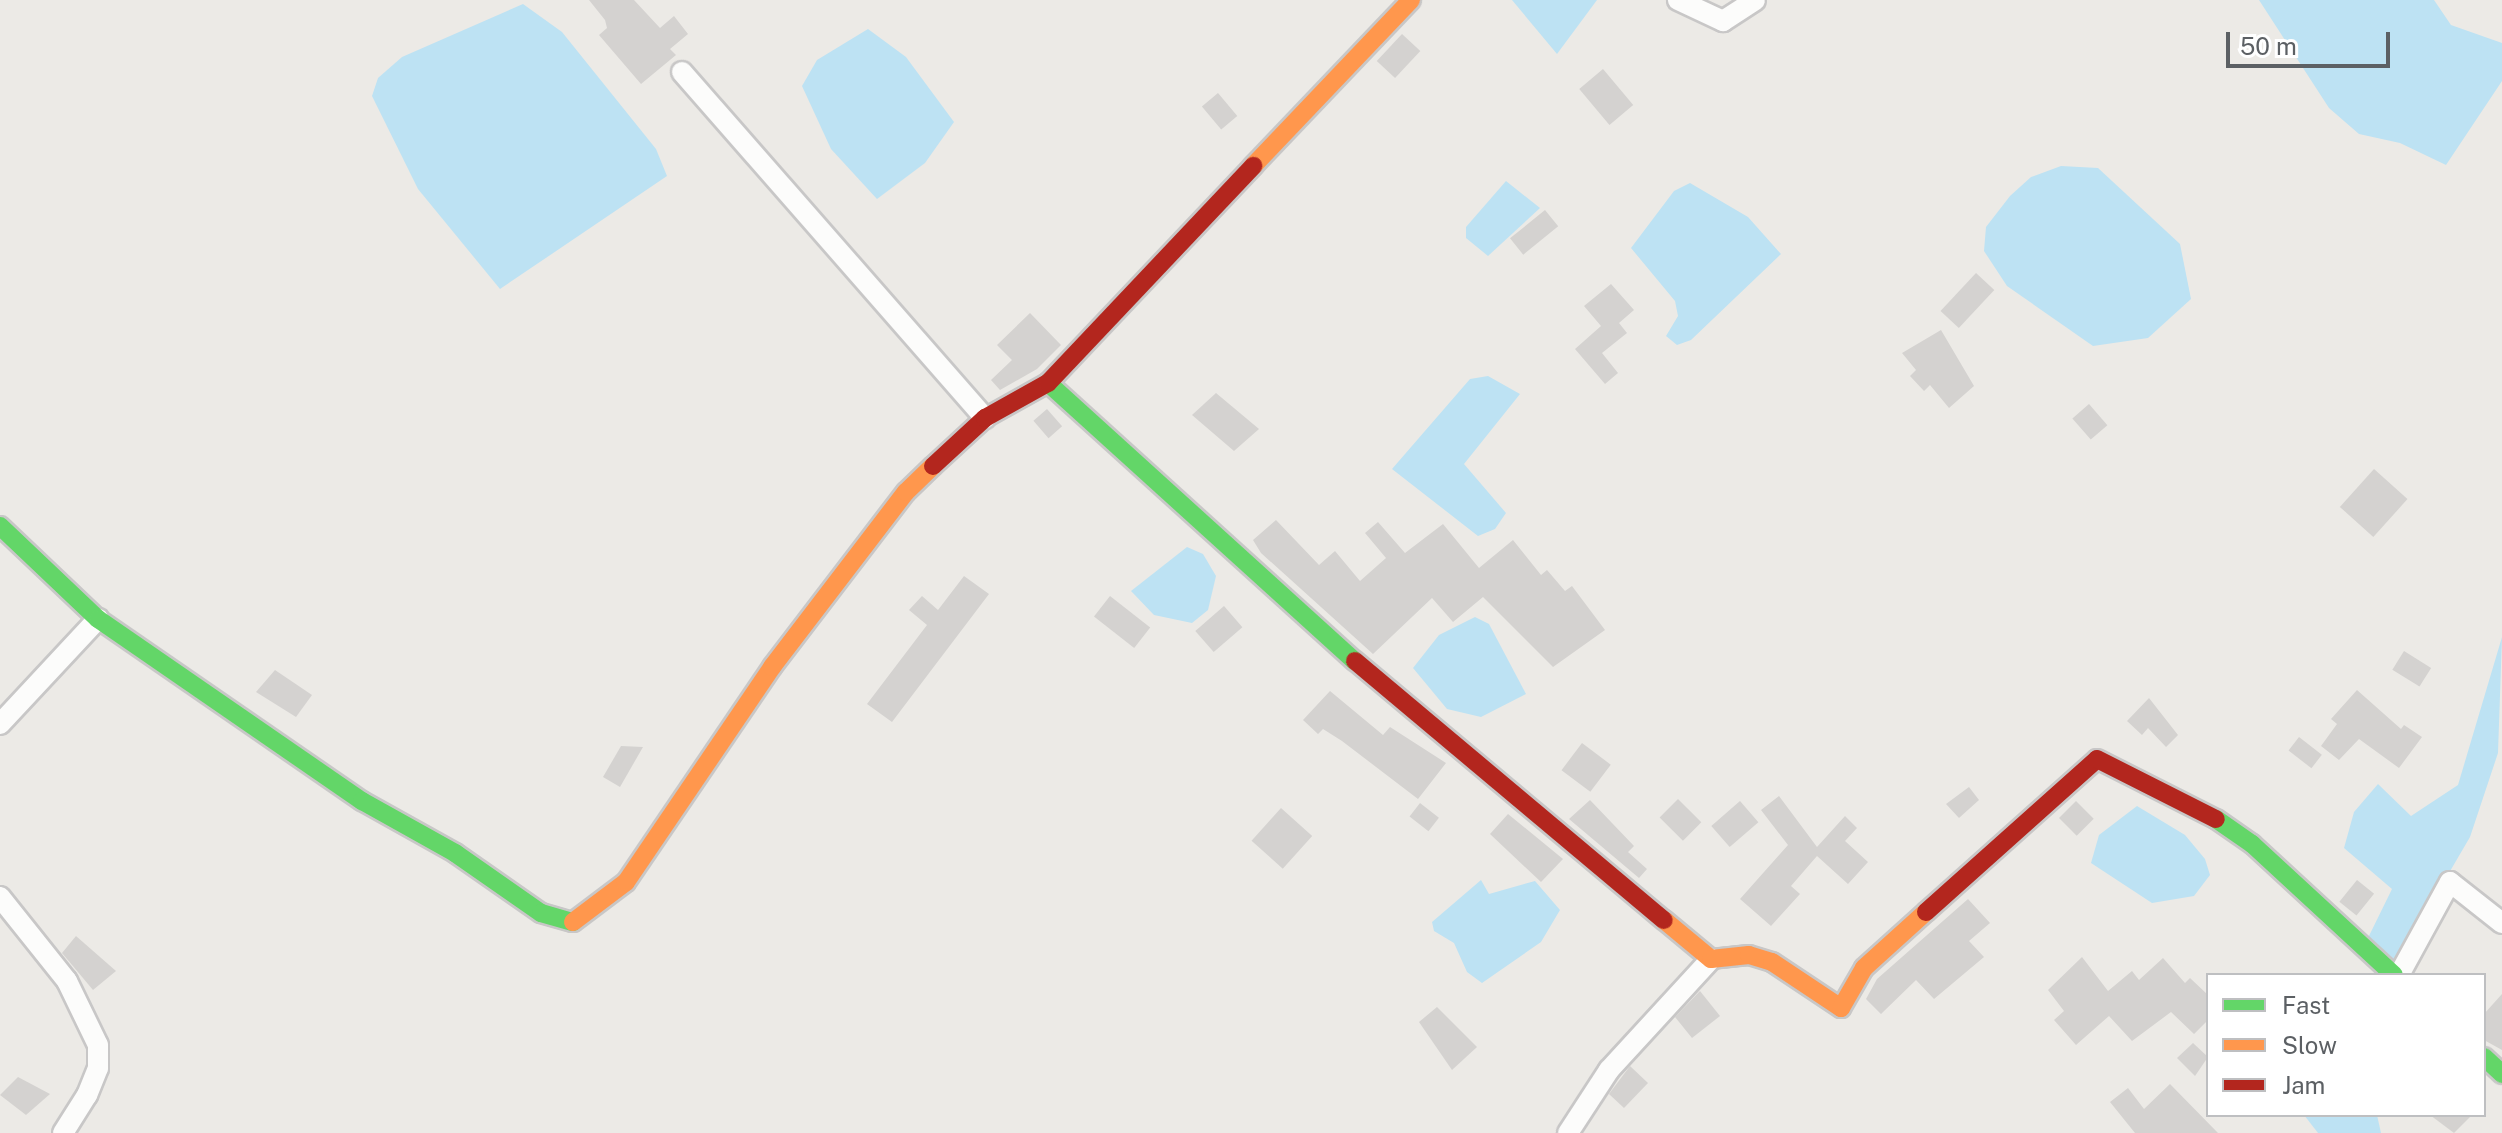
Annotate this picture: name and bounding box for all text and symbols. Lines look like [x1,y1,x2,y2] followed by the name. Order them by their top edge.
[2230,16,2394,66] scale bar
[2240,32,2297,60] text: 50 m
[2206,973,2486,1117] legend
[2282,991,2330,1019] text: Fast
[2282,1031,2337,1059] text: Slow
[2282,1071,2325,1099] text: Jam

